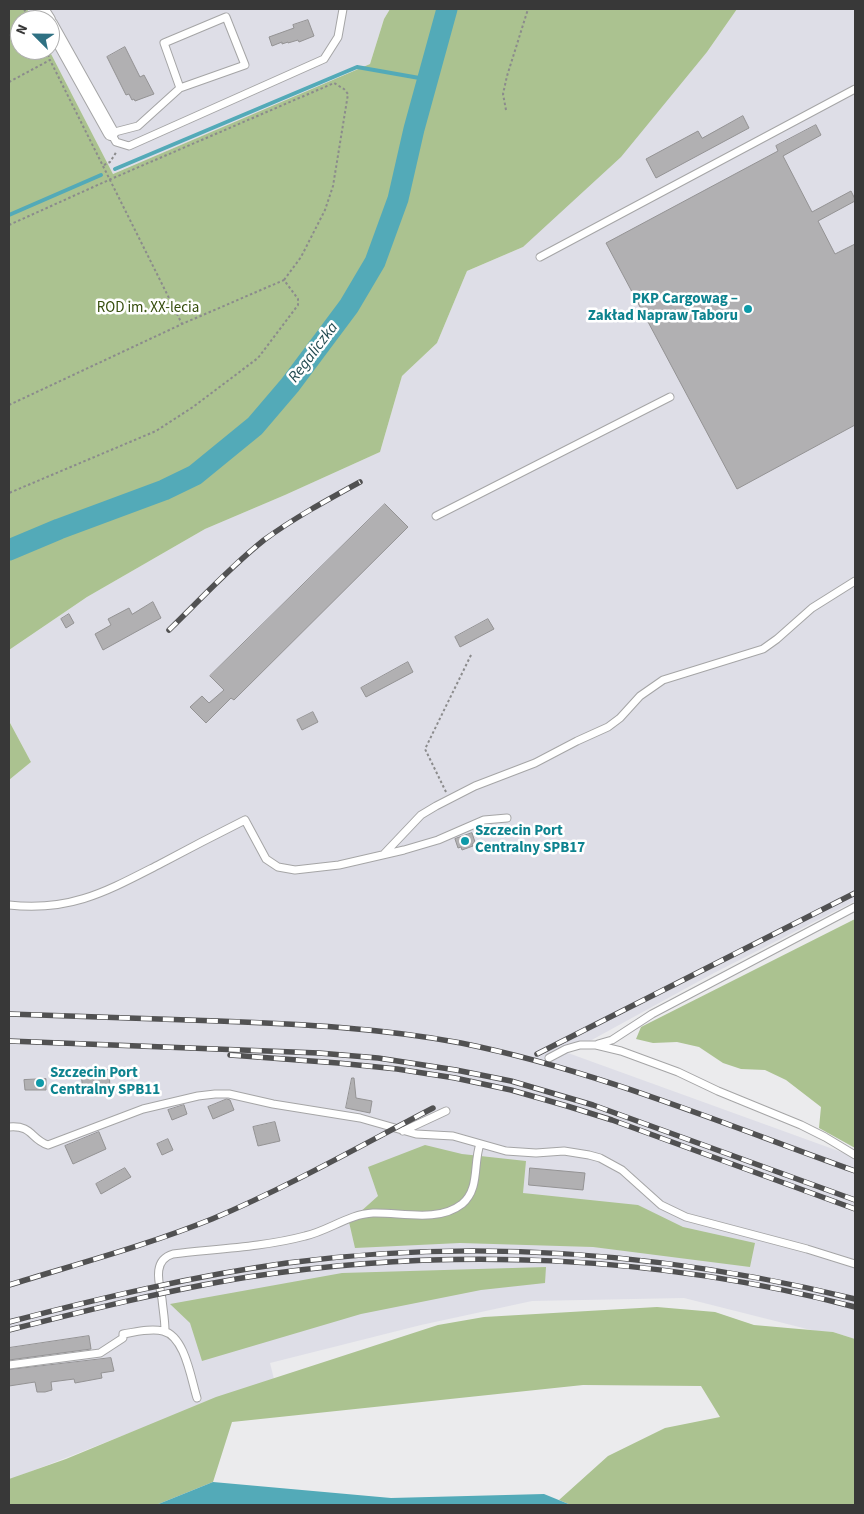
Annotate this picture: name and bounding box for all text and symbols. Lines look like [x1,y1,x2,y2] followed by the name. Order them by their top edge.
[10,10,60,60] north arrow
[11,21,33,38] text: N
[588,291,738,326] place label: PKP Cargowag – Zakład Napraw Taboru
[97,300,199,318] park label: ROD im. XX-lecia
[742,303,754,315] marker: PKP Cargowag – Zakład Napraw Taboru
[285,319,343,387] water label: Regaliczka
[475,823,585,858] place label: Szczecin Port Centralny SPB17
[459,835,471,847] marker: Szczecin Port Centralny SPB17
[50,1065,160,1100] place label: Szczecin Port Centralny SPB11
[34,1077,46,1089] marker: Szczecin Port Centralny SPB11

